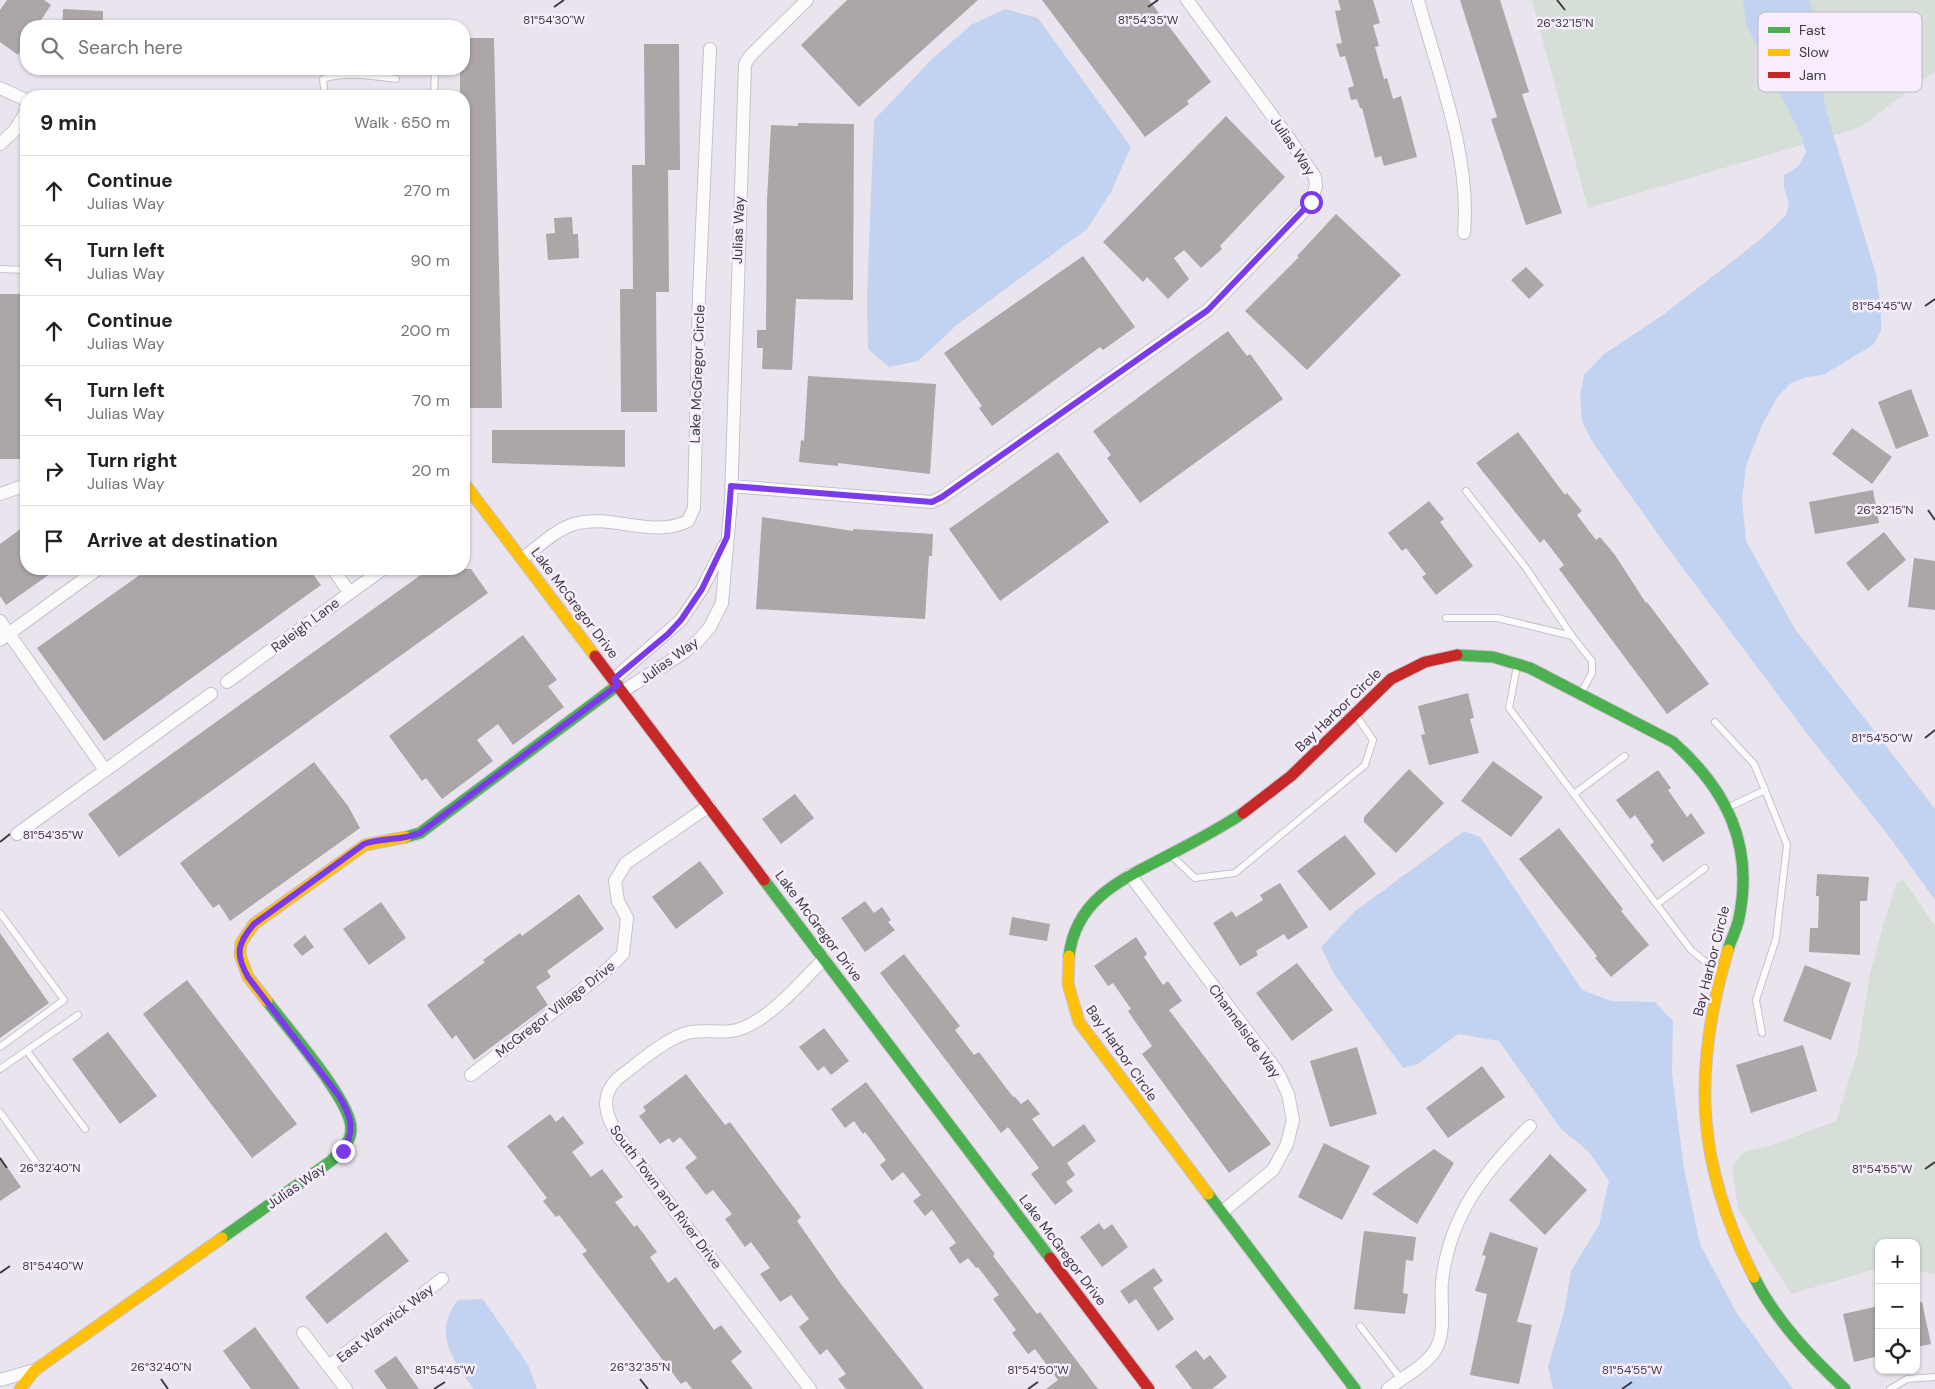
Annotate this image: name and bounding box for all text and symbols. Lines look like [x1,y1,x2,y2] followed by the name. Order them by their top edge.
[523,12,585,28] text: 81°54'30"W
[1118,12,1179,28] text: 81°54'35"W
[1758,12,1922,92] legend
[1536,15,1594,31] text: 26°32'15"N
[20,20,470,75] search box
[1799,21,1826,39] text: Fast
[38,34,66,62] icon: search
[78,35,183,60] text: Search here
[1799,43,1829,61] text: Slow
[1799,66,1826,84] text: Jam
[40,109,97,137] text: 9 min
[354,112,450,133] text: Walk · 650 m
[1267,113,1320,179] street label: Julias Way
[87,168,173,193] text: Continue
[40,177,68,205] icon: ahead
[403,180,450,201] text: 270 m
[1300,191,1323,214] route start
[87,193,165,214] text: Julias Way
[728,196,748,264] street label: Julias Way
[87,238,165,263] text: Turn left
[40,247,68,275] icon: left
[410,250,450,271] text: 90 m
[87,263,165,284] text: Julias Way
[1852,298,1913,314] text: 81°54'45"W
[686,304,708,444] street label: Lake McGregor Circle
[87,308,173,333] text: Continue
[40,317,68,345] icon: ahead
[401,320,450,341] text: 200 m
[87,333,165,354] text: Julias Way
[87,378,165,403] text: Turn left
[40,387,68,415] icon: left
[412,390,450,411] text: 70 m
[87,403,165,424] text: Julias Way
[87,448,177,473] text: Turn right
[40,457,68,485] icon: right
[411,460,450,481] text: 20 m
[87,473,165,494] text: Julias Way
[1856,502,1914,518] text: 26°32'15"N
[40,527,68,555] icon: arrive
[87,528,278,553] text: Arrive at destination
[527,544,623,662] street label: Lake McGregor Drive
[267,593,343,656] street label: Raleigh Lane
[636,633,702,687] street label: Julias Way
[1291,664,1385,756] street label: Bay Harbor Circle
[1851,730,1913,746] text: 81°54'50"W
[23,827,84,843] text: 81°54'35"W
[771,867,867,985] street label: Lake McGregor Drive
[1689,904,1733,1018] street label: Bay Harbor Circle
[492,957,618,1061] street label: McGregor Village Drive
[1205,981,1285,1082] street label: Channelside Way
[1082,1002,1162,1104] street label: Bay Harbor Circle
[606,1121,726,1273] street label: South Town and River Drive
[332,1140,355,1163] route end
[263,1159,329,1213] street label: Julias Way
[19,1160,81,1176] text: 26°32'40"N
[1852,1161,1913,1177] text: 81°54'55"W
[1015,1191,1111,1309] street label: Lake McGregor Drive
[1875,1239,1920,1374] map controls
[1875,1239,1920,1284] button: +
[22,1258,84,1274] text: 81°54'40"W
[333,1279,437,1366] street label: East Warwick Way
[1875,1284,1920,1329] button: −
[1875,1329,1920,1374] button: locate
[130,1359,192,1375] text: 26°32'40"N
[610,1359,670,1375] text: 26°32'35"N
[415,1362,476,1378] text: 81°54'45"W
[1007,1362,1069,1378] text: 81°54'50"W
[1602,1362,1663,1378] text: 81°54'55"W

